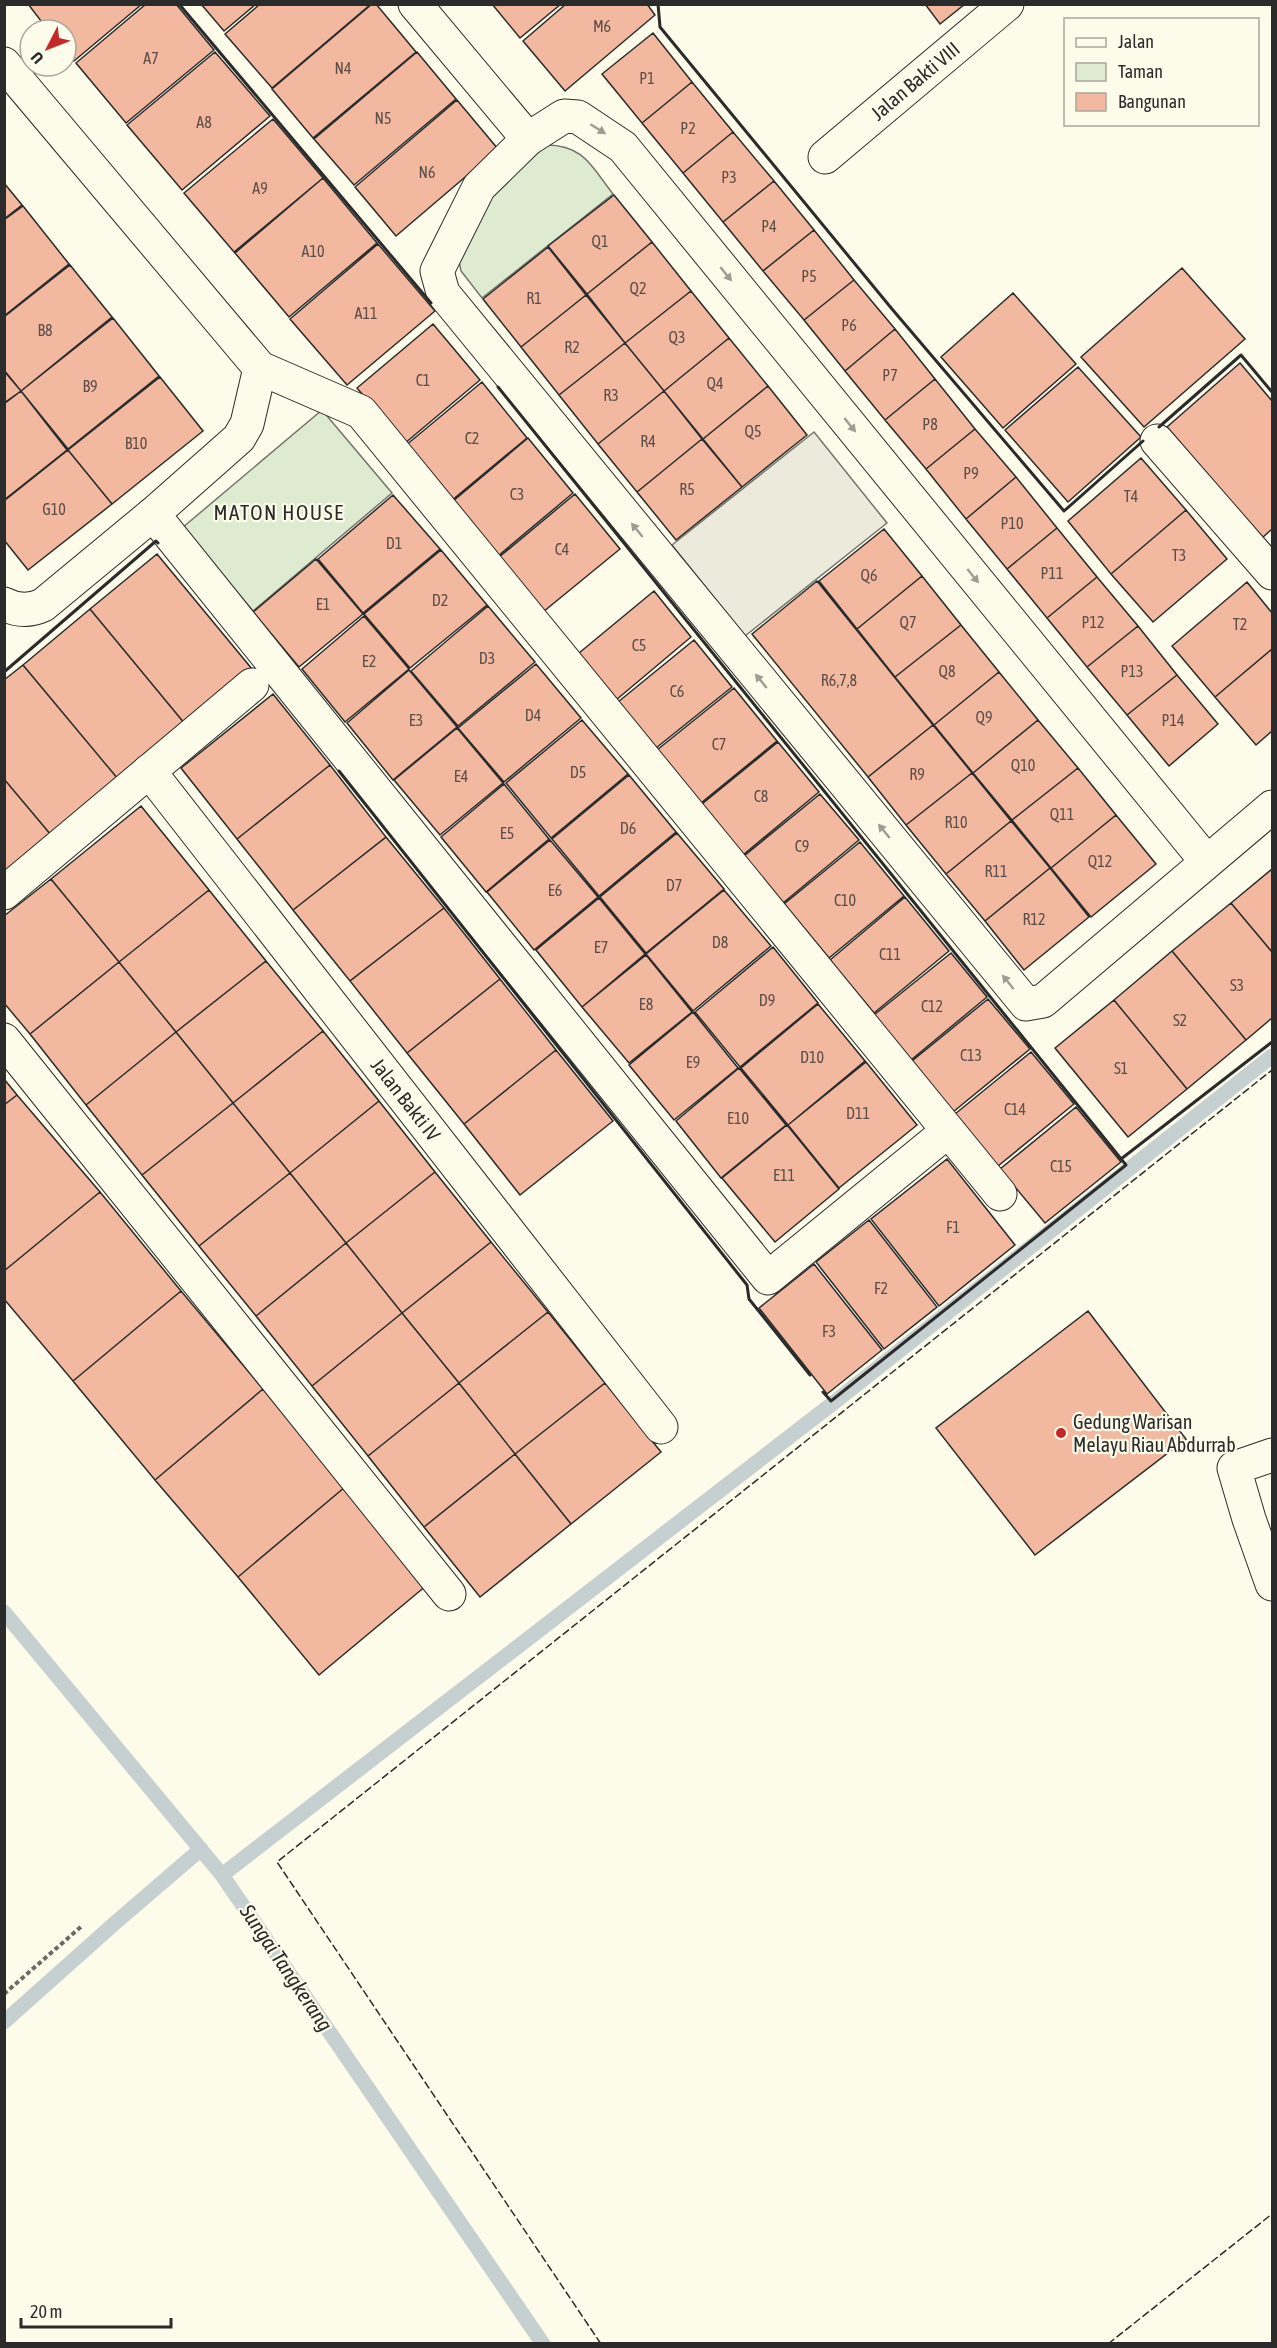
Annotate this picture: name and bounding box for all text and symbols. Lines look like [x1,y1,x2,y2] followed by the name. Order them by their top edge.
[593,17,611,35] house number: M6
[18,18,78,78] north arrow
[1064,18,1259,126] legend
[1118,31,1154,52] text: Jalan
[866,37,964,124] street label: Jalan Bakti VIII
[27,49,47,68] text: U
[143,49,159,67] house number: A7
[335,59,351,77] house number: N4
[1118,61,1163,82] text: Taman
[639,69,655,87] house number: P1
[1118,91,1186,112] text: Bangunan
[375,109,391,127] house number: N5
[196,113,212,131] house number: A8
[680,119,696,137] house number: P2
[590,123,606,134] one-way arrow
[419,163,435,181] house number: N6
[721,168,737,186] house number: P3
[252,179,268,197] house number: A9
[761,217,777,235] house number: P4
[592,232,608,250] house number: Q1
[302,242,324,260] house number: A10
[720,266,733,282] one-way arrow
[801,267,817,285] house number: P5
[630,279,646,297] house number: Q2
[526,289,542,307] house number: R1
[355,304,377,322] house number: A11
[841,316,857,334] house number: P6
[37,321,53,339] house number: B8
[669,328,685,346] house number: Q3
[564,338,580,356] house number: R2
[882,366,898,384] house number: P7
[416,371,430,389] house number: C1
[707,374,723,392] house number: Q4
[82,377,98,395] house number: B9
[603,386,619,404] house number: R3
[922,415,938,433] house number: P8
[843,417,856,433] one-way arrow
[745,422,761,440] house number: Q5
[465,429,479,447] house number: C2
[640,432,656,450] house number: R4
[125,434,147,452] house number: B10
[963,464,979,482] house number: P9
[679,480,695,498] house number: R5
[510,485,524,503] house number: C3
[1124,487,1138,505] house number: T4
[42,500,66,518] house number: G10
[214,500,344,524] district label: MATON HOUSE
[1001,514,1023,532] house number: P10
[631,523,644,538] one-way arrow
[386,534,402,552] house number: D1
[555,540,569,558] house number: C4
[1172,546,1186,564] house number: T3
[1041,564,1063,582] house number: P11
[861,566,877,584] house number: Q6
[967,568,980,584] one-way arrow
[432,591,448,609] house number: D2
[316,595,330,613] house number: E1
[900,613,916,631] house number: Q7
[1082,613,1104,631] house number: P12
[1233,615,1247,633] house number: T2
[632,636,646,654] house number: C5
[479,649,495,667] house number: D3
[362,652,376,670] house number: E2
[939,662,955,680] house number: Q8
[1121,662,1143,680] house number: P13
[821,671,857,689] house number: R6,7,8
[755,673,767,688] one-way arrow
[670,682,684,700] house number: C6
[525,706,541,724] house number: D4
[976,708,992,726] house number: Q9
[409,711,423,729] house number: E3
[1162,711,1184,729] house number: P14
[712,735,726,753] house number: C7
[1011,756,1035,774] house number: Q10
[570,763,586,781] house number: D5
[909,765,925,783] house number: R9
[454,767,468,785] house number: E4
[754,787,768,805] house number: C8
[1050,805,1074,823] house number: Q11
[944,813,968,831] house number: R10
[620,819,636,837] house number: D6
[878,823,891,839] one-way arrow
[500,824,514,842] house number: E5
[795,837,809,855] house number: C9
[1088,852,1112,870] house number: Q12
[984,862,1008,880] house number: R11
[666,876,682,894] house number: D7
[548,881,562,899] house number: E6
[834,891,856,909] house number: C10
[1022,910,1046,928] house number: R12
[712,933,728,951] house number: D8
[594,938,608,956] house number: E7
[879,945,901,963] house number: C11
[1002,975,1015,990] one-way arrow
[1230,976,1244,994] house number: S3
[759,991,775,1009] house number: D9
[639,995,653,1013] house number: E8
[921,997,943,1015] house number: C12
[1173,1011,1187,1029] house number: S2
[960,1046,982,1064] house number: C13
[800,1048,824,1066] house number: D10
[686,1053,700,1071] house number: E9
[367,1054,445,1145] street label: Jalan Bakti IV
[1114,1059,1128,1077] house number: S1
[1004,1100,1026,1118] house number: C14
[846,1104,870,1122] house number: D11
[727,1109,749,1127] house number: E10
[1050,1157,1072,1175] house number: C15
[773,1166,795,1184] house number: E11
[946,1218,960,1236] house number: F1
[874,1279,888,1297] house number: F2
[822,1322,836,1340] house number: F3
[1073,1410,1236,1456] place label: Gedung Warisan Melayu Riau Abdurrab
[1054,1426,1068,1440] marker: Gedung Warisan Melayu Riau Abdurrab
[235,1899,338,2035] water label: Sungai Tangkerang
[21,2291,171,2329] scale bar
[30,2301,62,2322] text: 20 m

